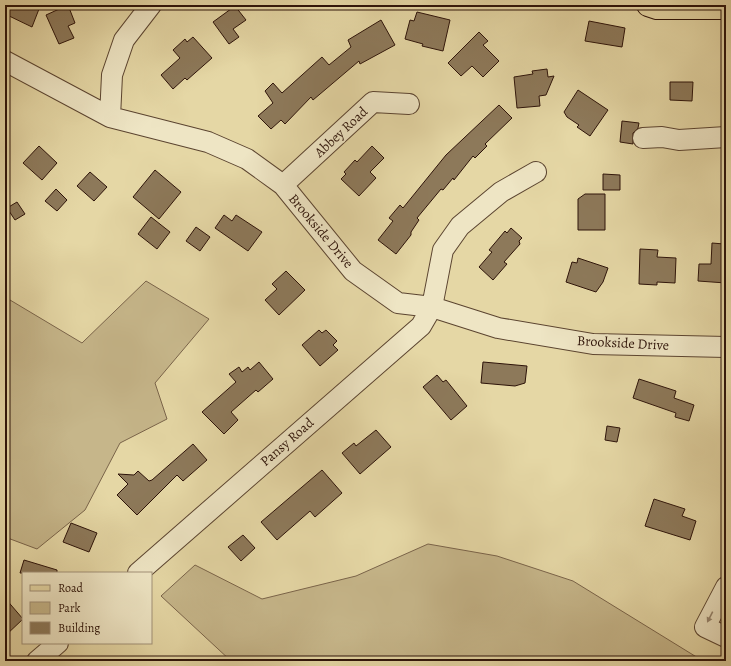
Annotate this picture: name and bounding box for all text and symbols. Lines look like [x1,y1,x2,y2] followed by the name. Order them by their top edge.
[309,102,372,162] street label: Abbey Road
[284,190,358,272] street label: Brookside Drive
[577,331,669,355] street label: Brookside Drive
[256,413,318,471] street label: Pansy Road
[22,572,152,644] legend
[58,580,84,596] text: Road
[58,600,81,616] text: Park
[707,611,713,623] one-way arrow
[58,620,100,636] text: Building

